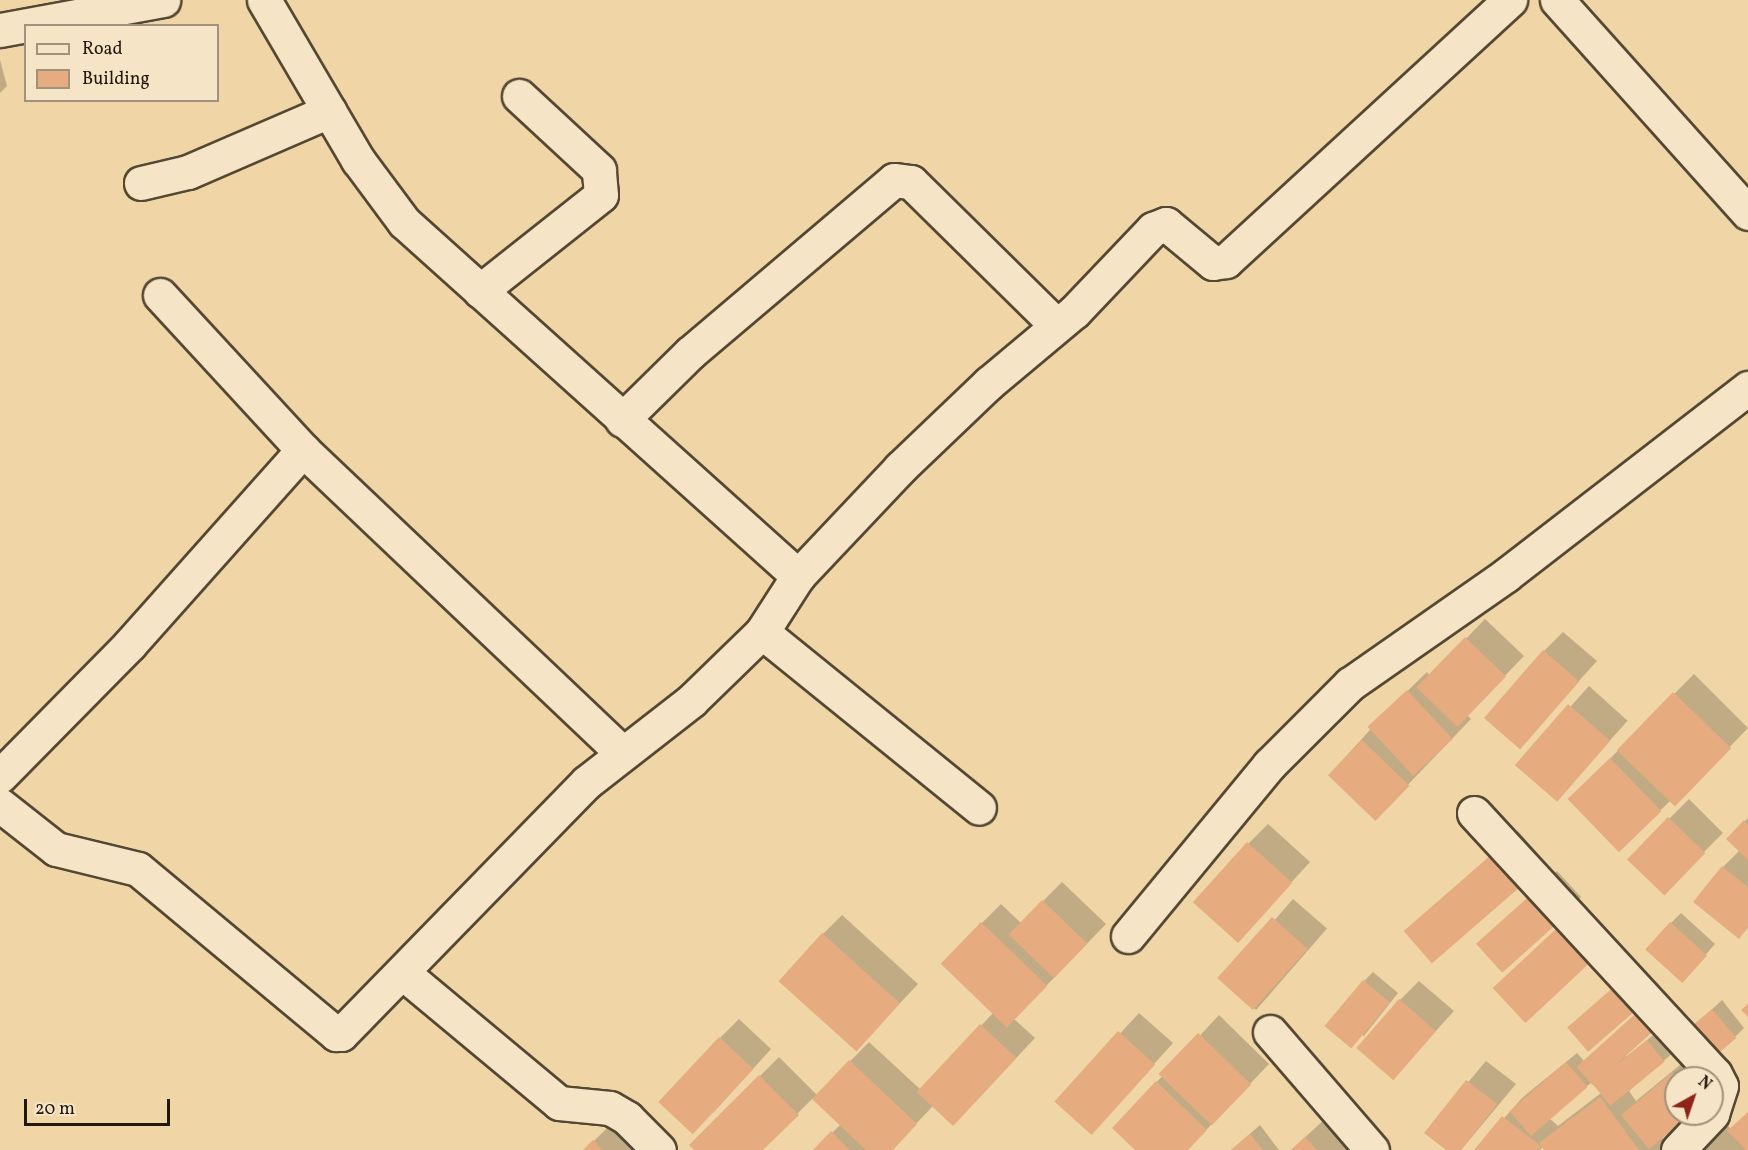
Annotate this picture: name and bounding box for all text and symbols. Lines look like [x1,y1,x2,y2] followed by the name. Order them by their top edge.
[24,24,219,102] legend
[82,37,123,62] text: Road
[82,67,150,92] text: Building
[1664,1066,1724,1126] north arrow
[1693,1072,1716,1096] text: N
[27,1087,172,1125] scale bar
[35,1097,75,1122] text: 20 m

